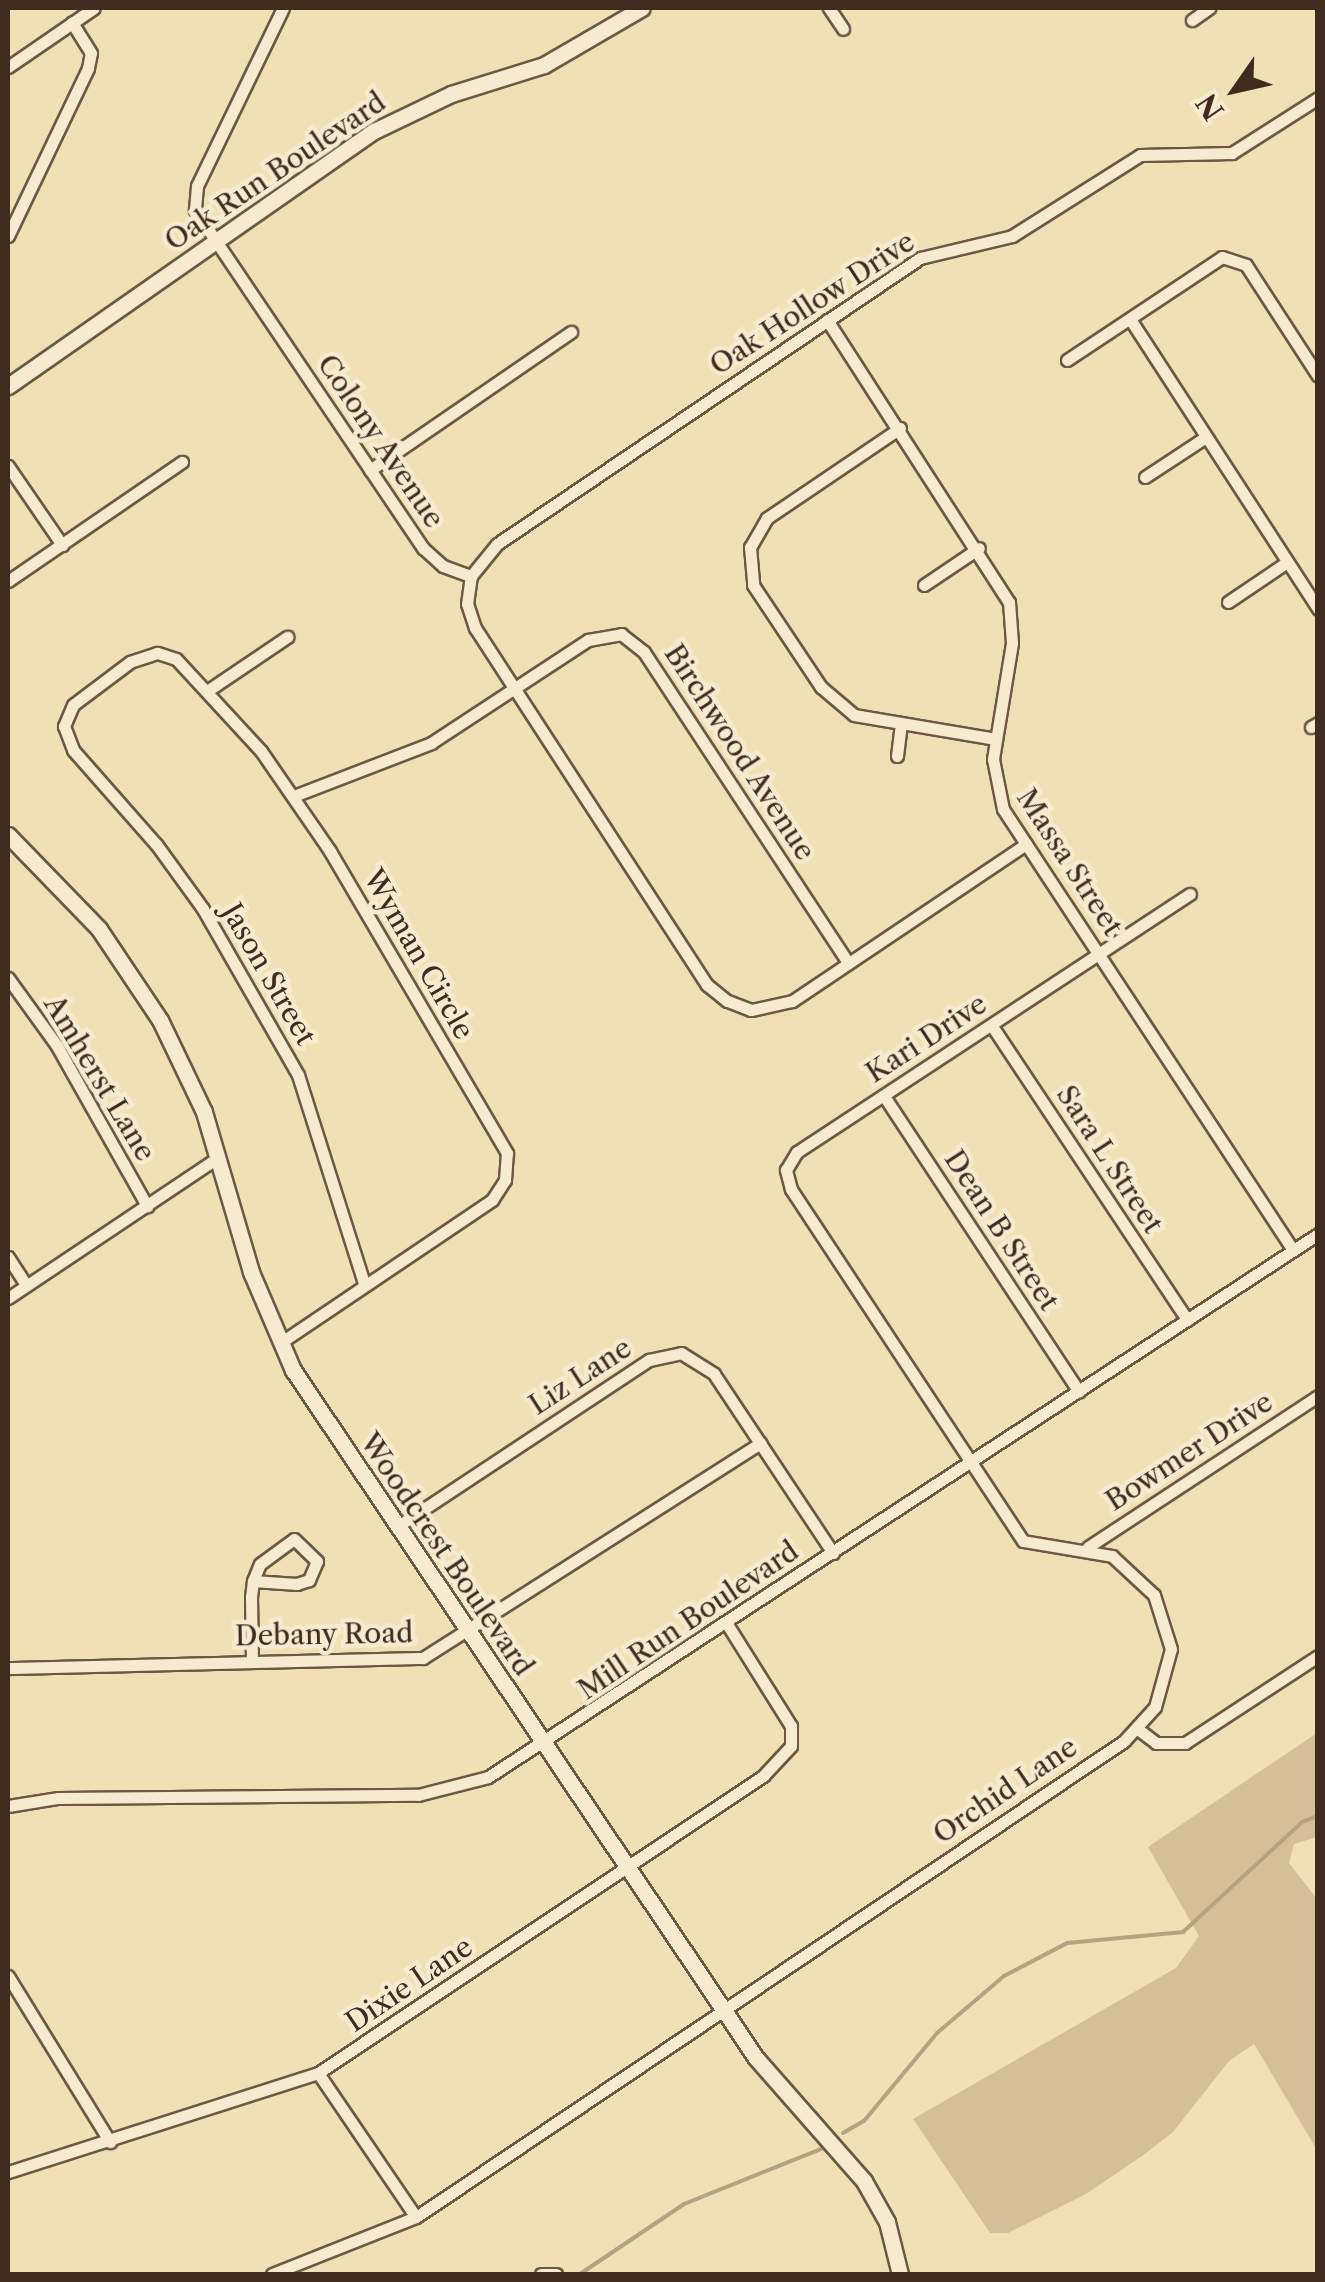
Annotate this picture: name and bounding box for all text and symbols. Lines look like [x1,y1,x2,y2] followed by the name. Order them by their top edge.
[1185,40,1285,140] north arrow
[158,85,392,257] street label: Oak Run Boulevard
[1189,87,1231,126] text: N
[703,224,921,382] street label: Oak Hollow Drive
[310,347,452,535] street label: Colony Avenue
[657,637,823,867] street label: Birchwood Avenue
[1010,782,1130,942] street label: Massa Street
[357,863,481,1045] street label: Wyman Circle
[215,897,323,1051] street label: Jason Street
[859,987,993,1089] street label: Kari Drive
[37,989,163,1167] street label: Amherst Lane
[1049,1078,1171,1240] street label: Sara L Street
[938,1143,1066,1317] street label: Dean B Street
[523,1331,637,1421] street label: Liz Lane
[1099,1384,1279,1518] street label: Bowmer Drive
[353,1426,541,1682] street label: Woodcrest Boulevard
[571,1534,805,1706] street label: Mill Run Boulevard
[234,1616,414,1652] street label: Debany Road
[927,1730,1083,1850] street label: Orchid Lane
[339,1929,479,2039] street label: Dixie Lane

